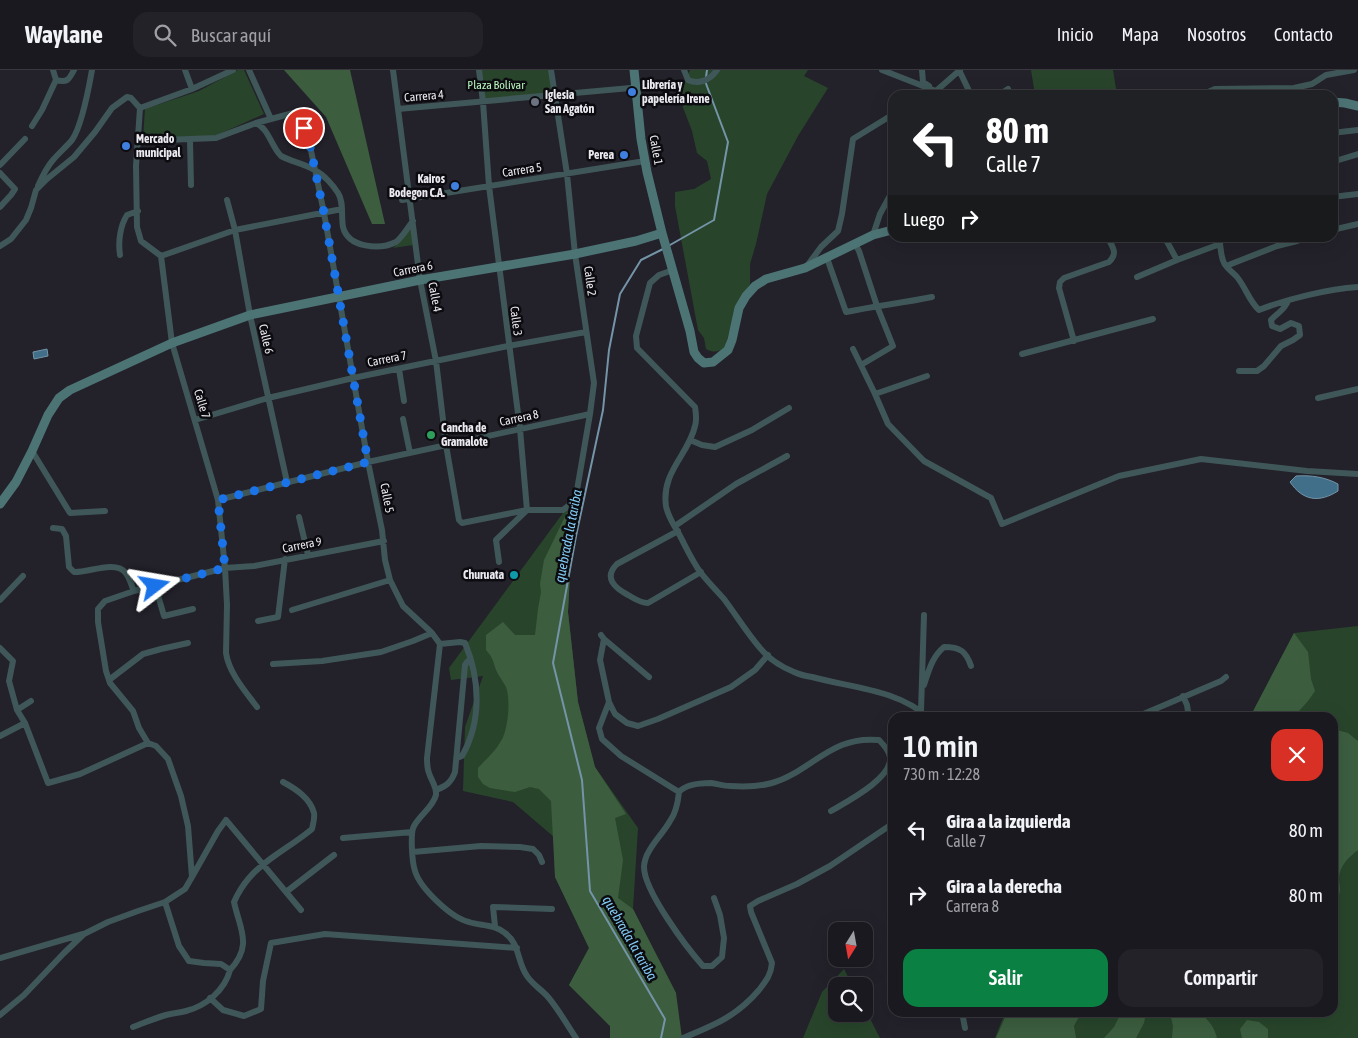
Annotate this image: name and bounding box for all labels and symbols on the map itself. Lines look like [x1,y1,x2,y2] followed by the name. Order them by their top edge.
[467,78,525,92] park label: Plaza Bolívar
[642,78,710,106] place label: Librería y papelería Irene
[626,86,638,98] marker: Librería y papelería Irene
[404,87,445,105] street label: Carrera 4
[545,88,594,116] place label: Iglesia San Agatón
[529,96,541,108] marker: Iglesia San Agatón
[283,107,325,149] pin
[136,132,181,160] place label: Mercado municipal
[647,134,666,166] street label: Calle 1
[120,140,132,152] marker: Mercado municipal
[588,148,614,162] place label: Perea
[618,149,630,161] marker: Perea
[501,160,543,180] street label: Carrera 5
[389,172,446,200] place label: Kairos Bodegon C.A.
[449,180,461,192] marker: Kairos Bodegon C.A.
[392,258,434,280] street label: Carrera 6
[581,265,599,297] street label: Calle 2
[425,281,445,313] street label: Calle 4
[507,305,525,337] street label: Calle 3
[256,323,276,356] street label: Calle 6
[366,348,408,370] street label: Carrera 7
[191,388,213,421] street label: Calle 7
[498,407,540,429] street label: Carrera 8
[441,421,488,449] place label: Cancha de Gramalote
[425,429,437,441] marker: Cancha de Gramalote
[377,482,397,514] street label: Calle 5
[551,488,585,584] water label: quebrada la tariba
[281,534,323,556] street label: Carrera 9
[128,559,180,611] position arrow
[463,568,504,582] place label: Churuata
[508,569,520,581] marker: Churuata
[599,893,661,983] water label: quebrada la tariba
[828,922,872,968] north arrow

